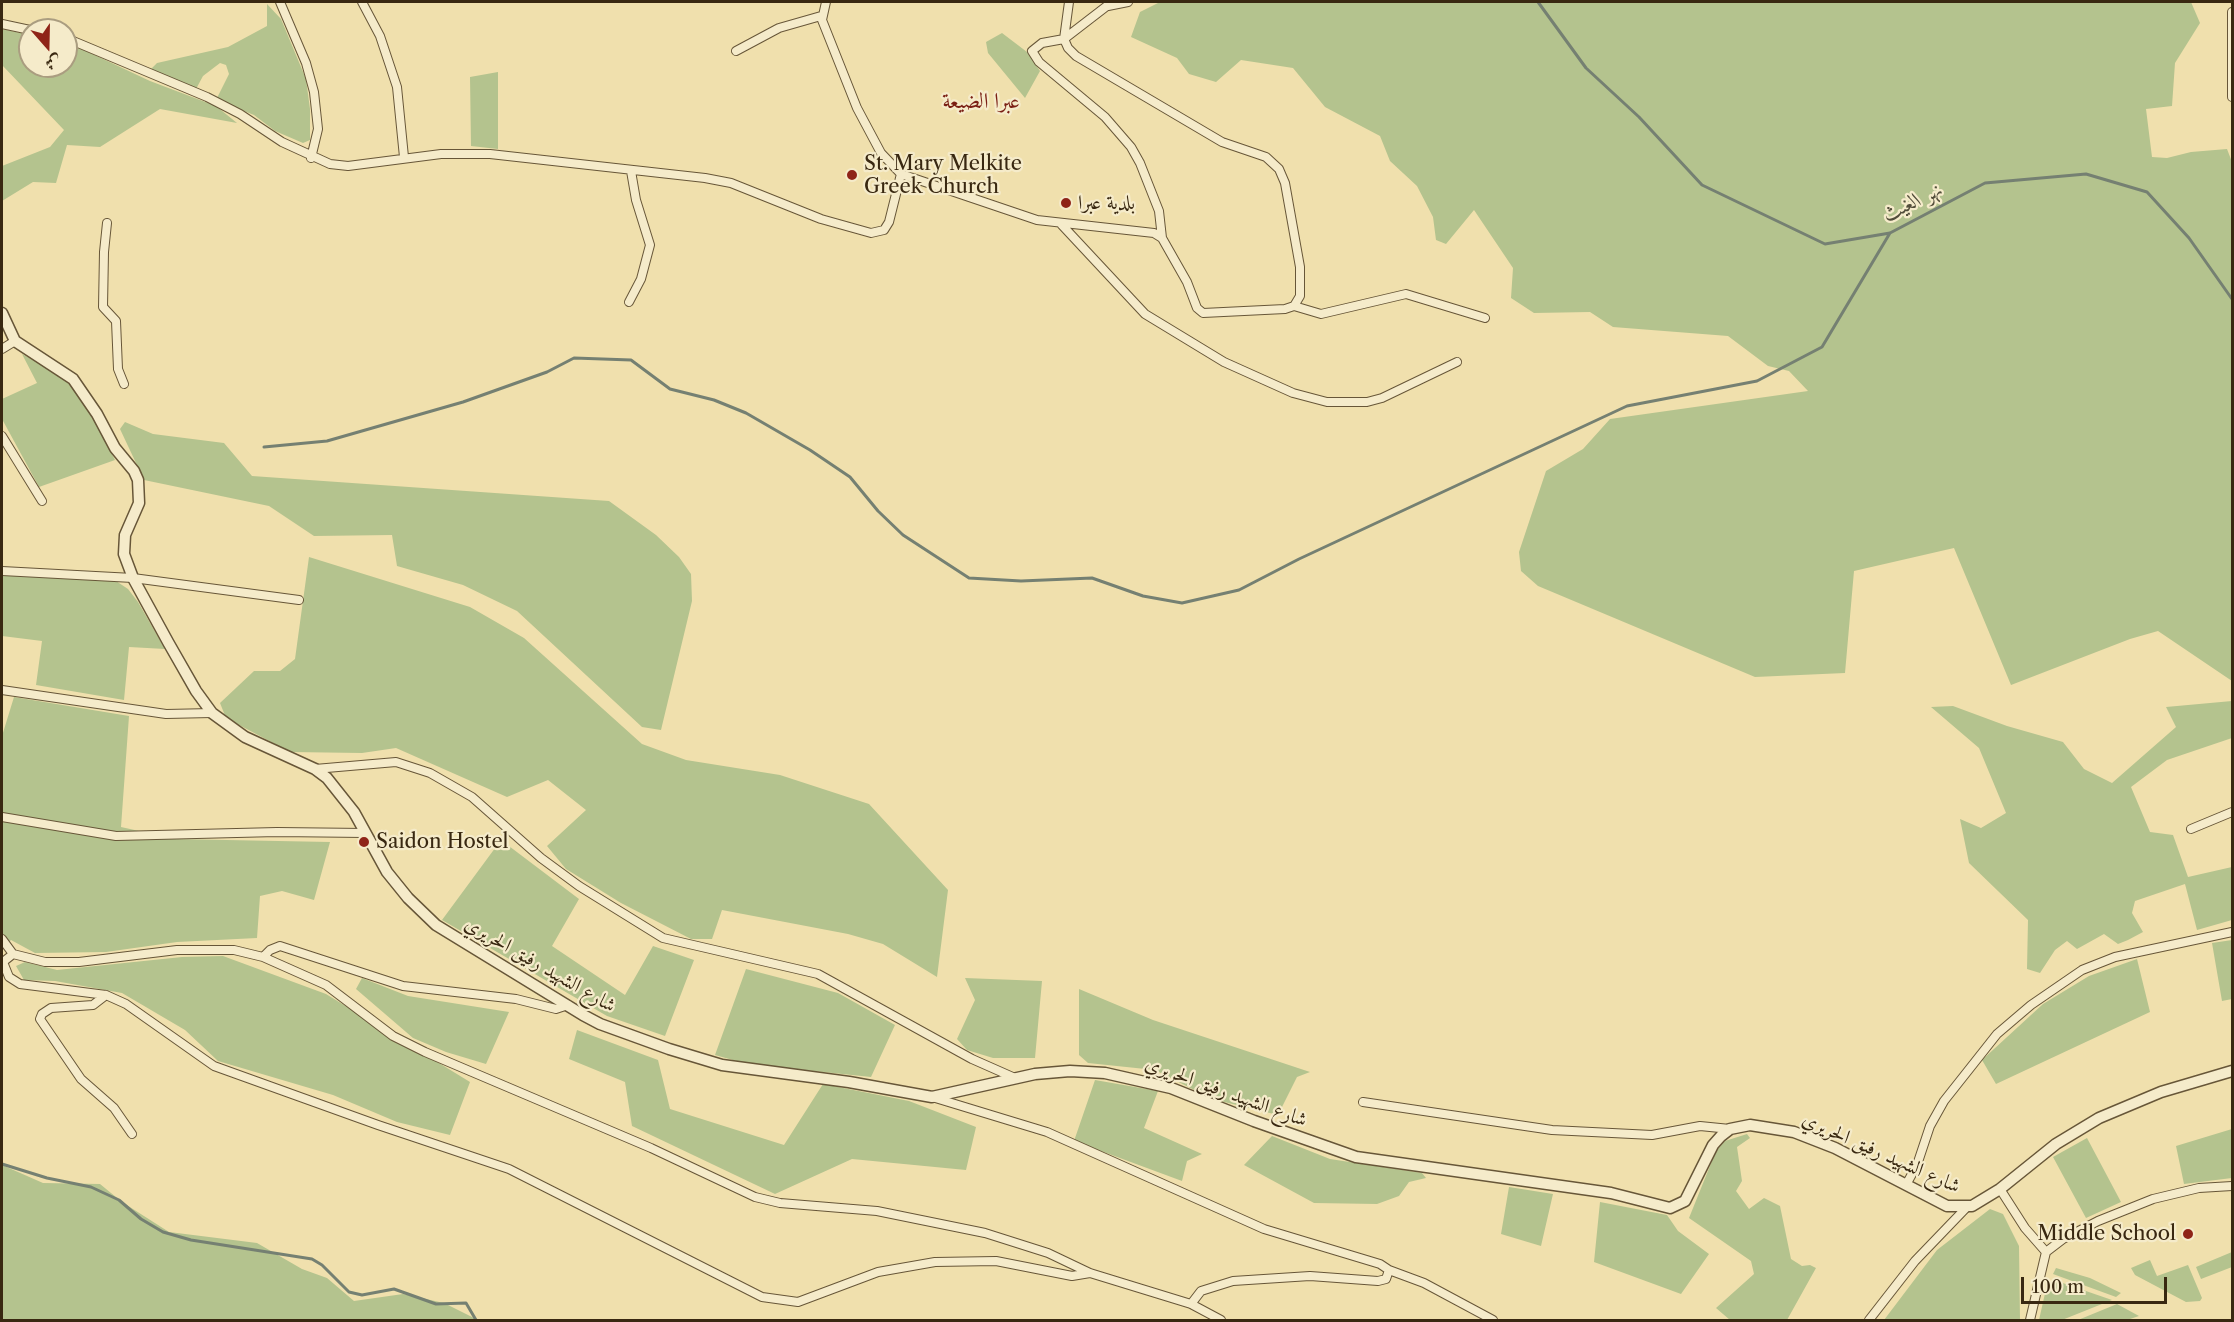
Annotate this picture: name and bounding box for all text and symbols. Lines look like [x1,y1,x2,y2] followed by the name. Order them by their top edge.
[18,18,78,78] north arrow
[43,51,64,75] text: ش
[942,89,1020,115] district label: عبرا الضيعة
[864,152,1022,199] place label: St. Mary Melkite Greek Church
[845,168,859,182] marker: St. Mary Melkite Greek Church
[1879,177,1947,227] water label: نهر الغيث
[1078,191,1135,215] place label: بلدية عبرا
[1059,196,1073,210] marker: بلدية عبرا
[376,830,509,854] place label: Saidon Hostel
[357,835,371,849] marker: Saidon Hostel
[460,912,620,1018] street label: شارع الشهيد رفيق الحريري
[1142,1052,1310,1132] street label: شارع الشهيد رفيق الحريري
[1798,1107,1964,1199] street label: شارع الشهيد رفيق الحريري
[2037,1222,2176,1246] place label: Middle School
[2181,1227,2195,1241] marker: Middle School
[2024,1265,2170,1303] scale bar
[2032,1276,2084,1298] text: 100 m

